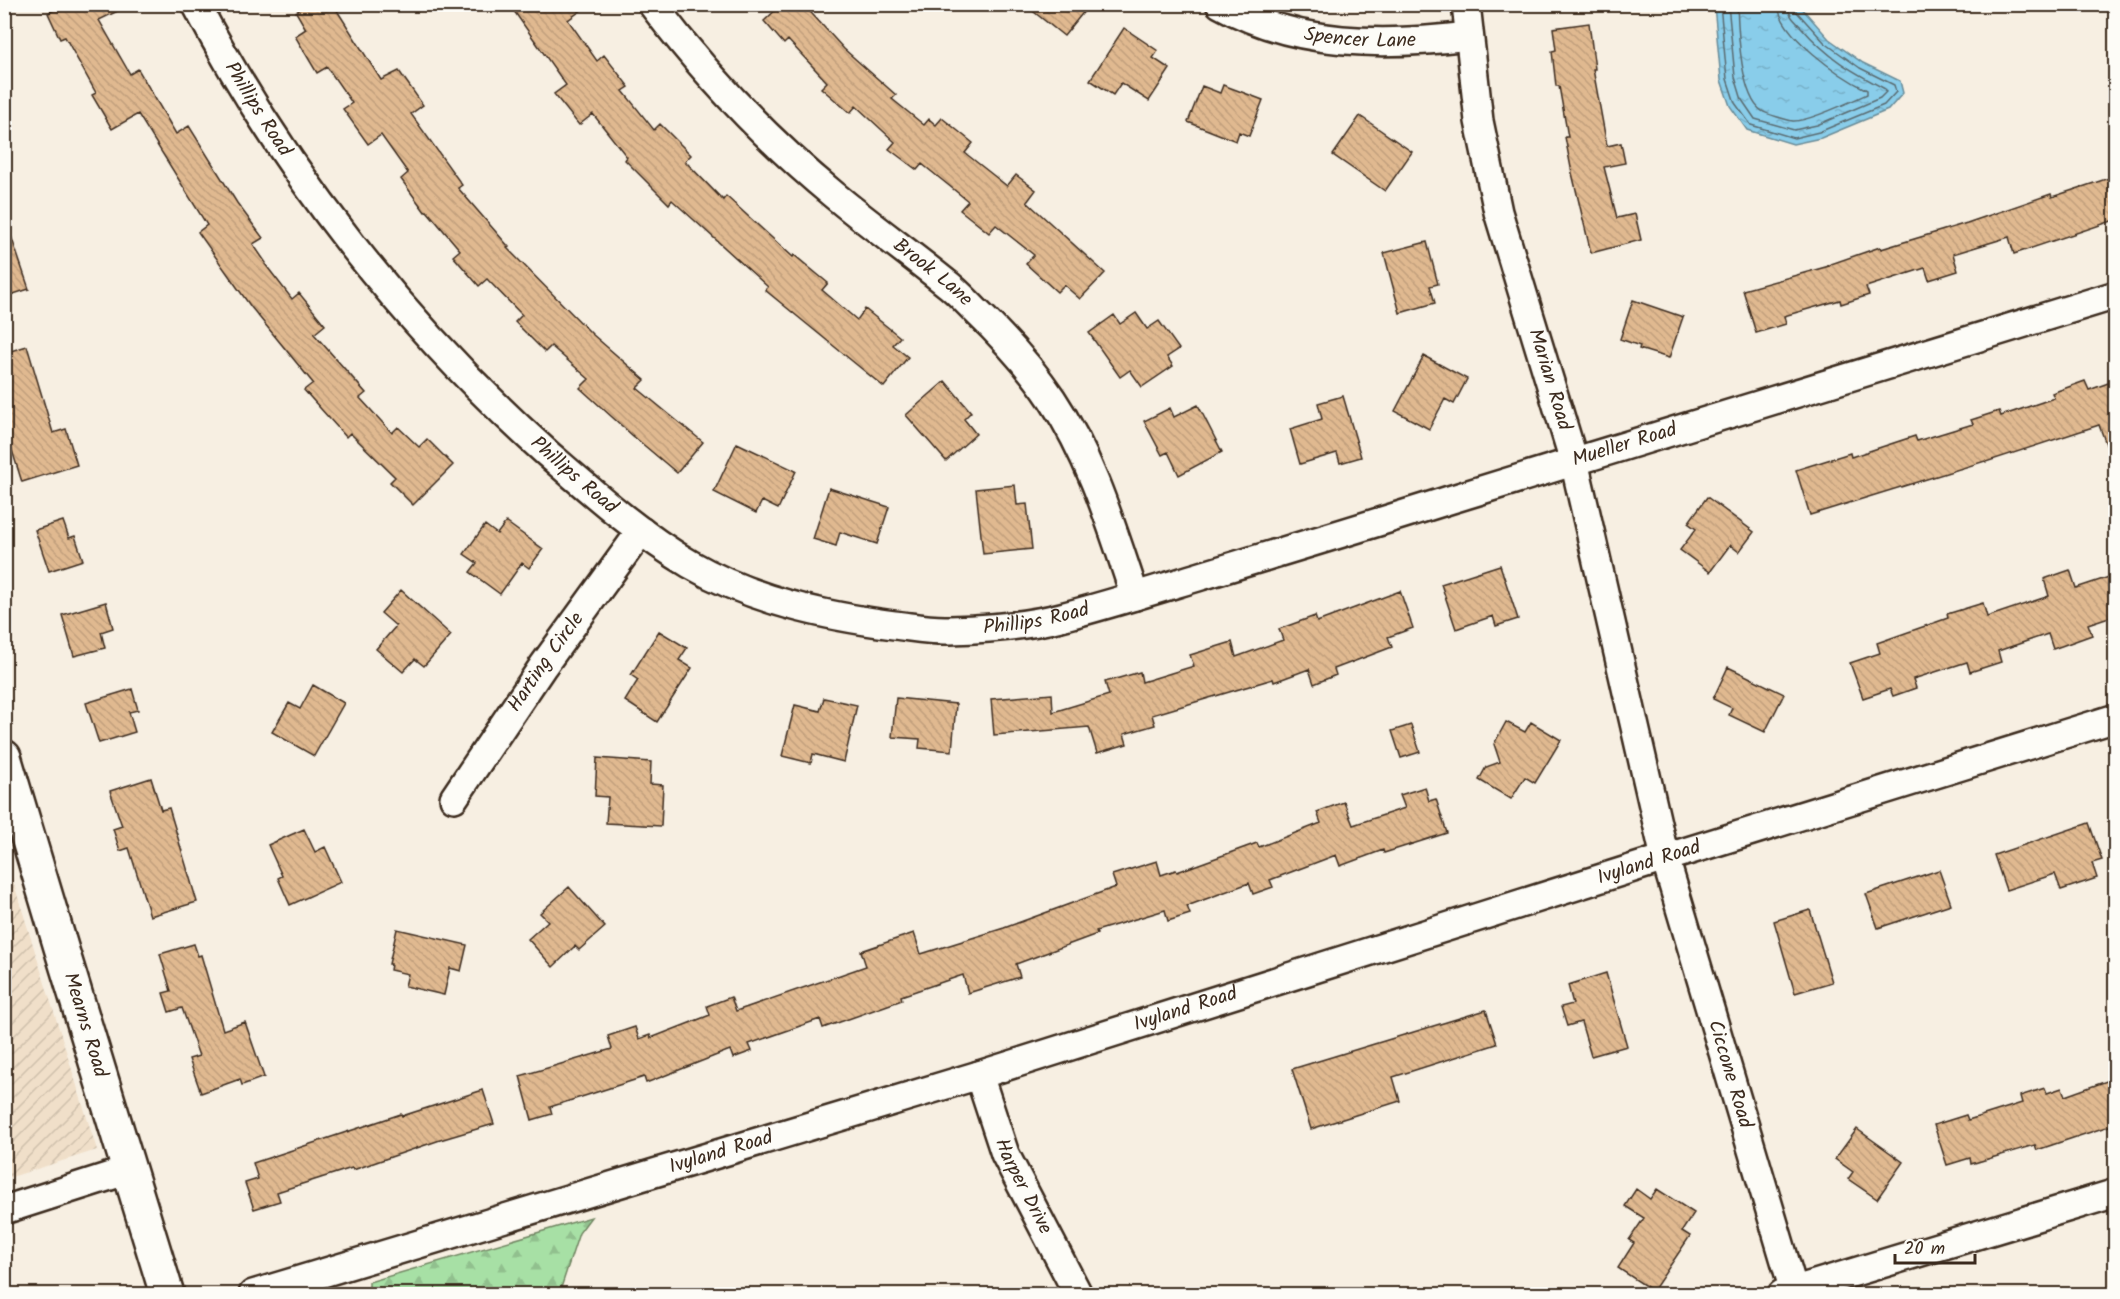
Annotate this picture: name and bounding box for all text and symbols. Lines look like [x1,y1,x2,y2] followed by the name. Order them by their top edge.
[1301,19,1417,58] street label: Spencer Lane
[215,56,300,164] street label: Phillips Road
[886,231,980,315] street label: Brook Lane
[1519,325,1580,435] street label: Marian Road
[1568,414,1682,477] street label: Mueller Road
[522,429,625,524] street label: Phillips Road
[982,594,1094,644] street label: Phillips Road
[500,606,593,719] street label: Harting Circle
[1593,832,1706,894] street label: Ivyland Road
[54,969,116,1082] street label: Mearns Road
[1130,978,1242,1041] street label: Ivyland Road
[1698,1016,1761,1133] street label: Ciccone Road
[665,1122,778,1184] street label: Ivyland Road
[985,1134,1060,1240] street label: Harper Drive
[1895,1227,1974,1265] scale bar
[1904,1235,1945,1264] text: 20 m

